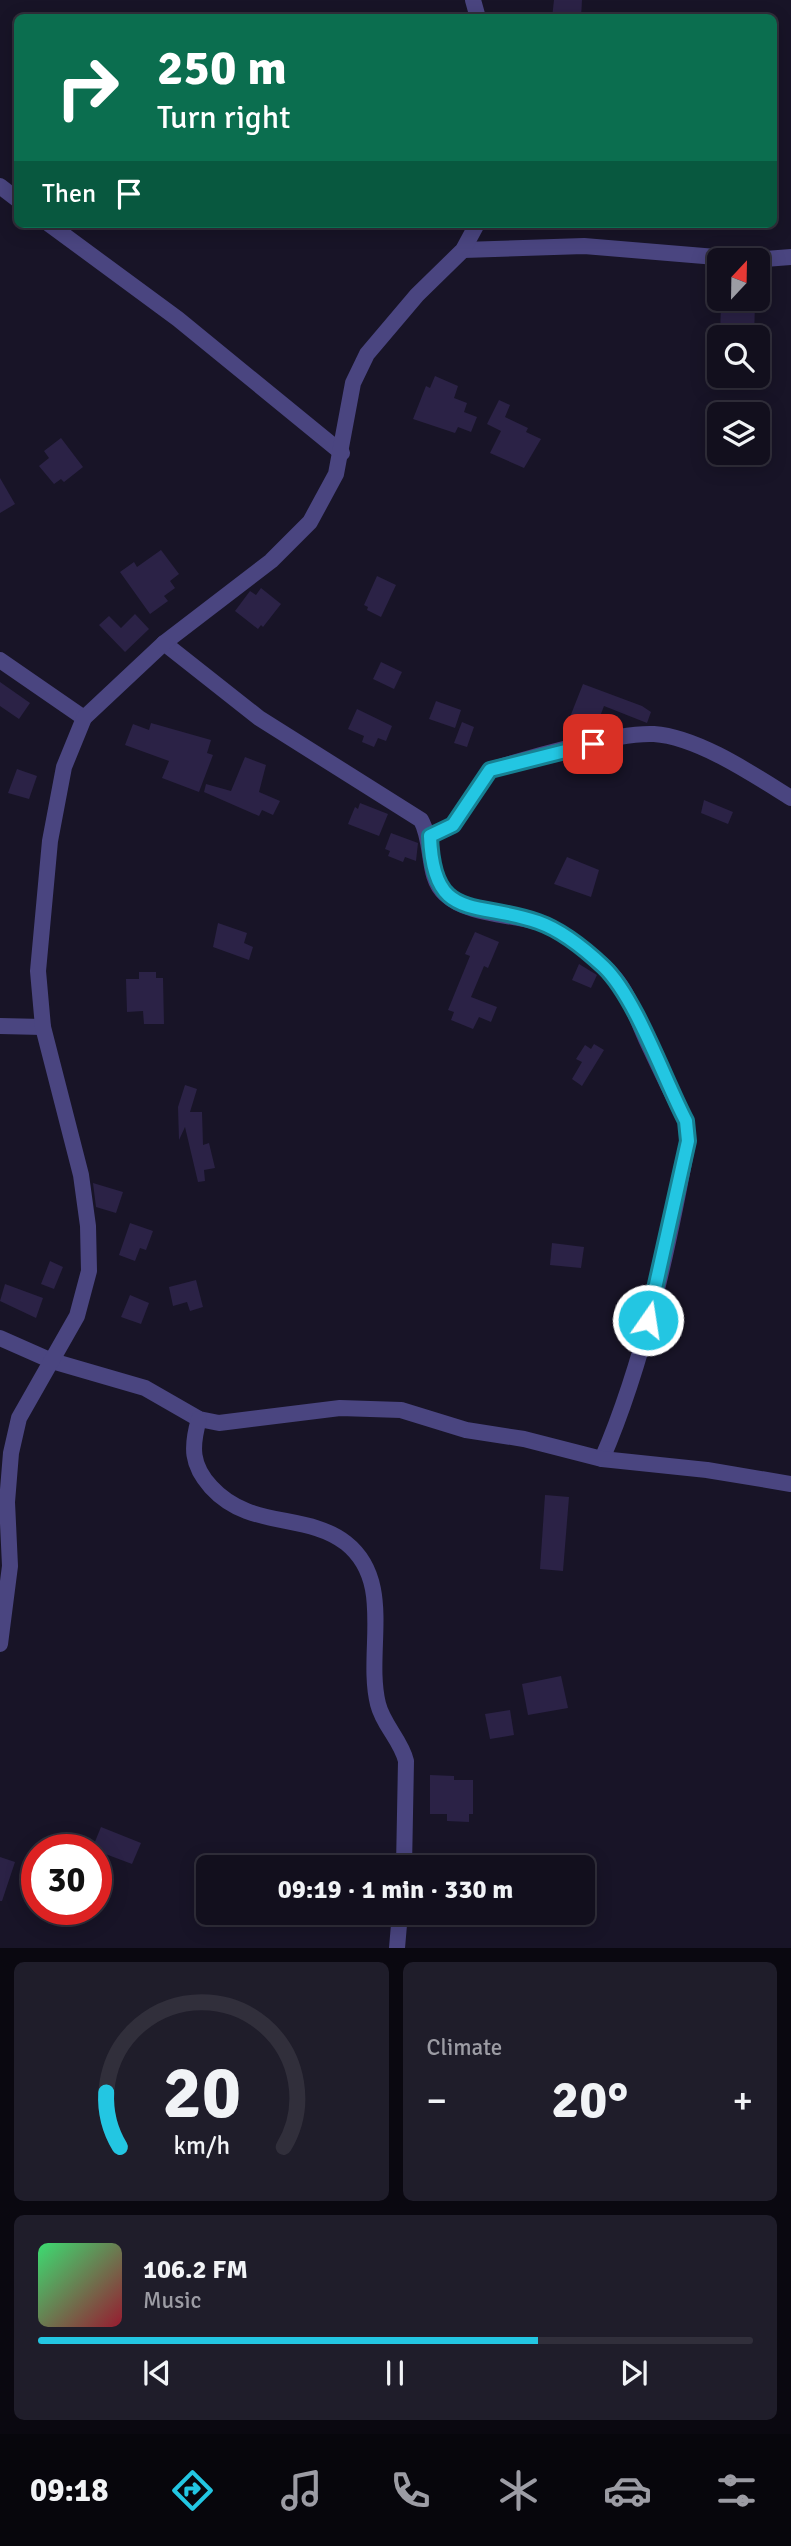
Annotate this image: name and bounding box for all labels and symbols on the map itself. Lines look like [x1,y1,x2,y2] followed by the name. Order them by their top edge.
[707,248,770,312] north arrow
[563,714,623,774] pin
[611,1283,685,1357] position arrow
[21,1834,112,1925] speed limit sign: 30

